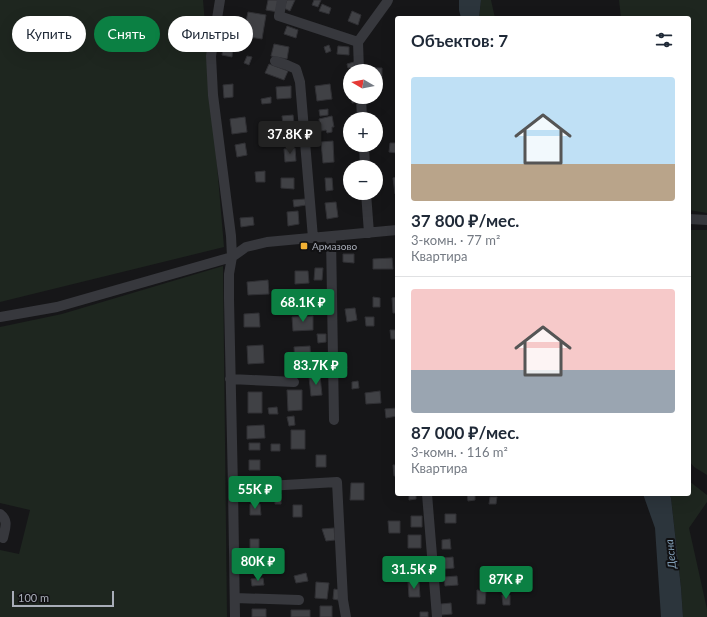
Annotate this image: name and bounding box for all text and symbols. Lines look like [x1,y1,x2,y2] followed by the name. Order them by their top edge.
[12,16,86,52] chip: Купить
[94,16,160,52] chip: Снять
[168,16,253,52] chip: Фильтры
[653,29,675,51] icon: filters
[411,30,508,51] text: Объектов: 7
[343,64,383,104] north arrow
[343,64,383,200] map controls
[507,103,579,175] icon: home
[343,112,383,152] button: +
[253,121,327,155] pin: 37.8K ₽
[267,126,313,142] text: 37.8K ₽
[343,160,383,200] button: −
[411,210,519,231] text: 37 800 ₽/мес.
[411,232,500,248] text: 3-комн. · 77 m²
[312,240,357,252] place label: Армазово
[299,241,309,251] marker: Армазово
[411,248,467,264] text: Квартира
[266,289,340,323] pin: 68.1K ₽
[280,294,326,310] text: 68.1K ₽
[507,315,579,387] icon: home
[279,352,353,386] pin: 83.7K ₽
[293,357,339,373] text: 83.7K ₽
[411,422,519,443] text: 87 000 ₽/мес.
[411,444,508,460] text: 3-комн. · 116 m²
[411,460,467,476] text: Квартира
[227,476,283,510] pin: 55K ₽
[238,481,272,497] text: 55K ₽
[662,538,678,570] water label: Десна
[230,548,286,582] pin: 80K ₽
[241,553,275,569] text: 80K ₽
[377,556,451,590] pin: 31.5K ₽
[391,561,437,577] text: 31.5K ₽
[478,566,534,600] pin: 87K ₽
[489,571,523,587] text: 87K ₽
[12,589,114,608] scale bar
[18,591,49,604] text: 100 m

